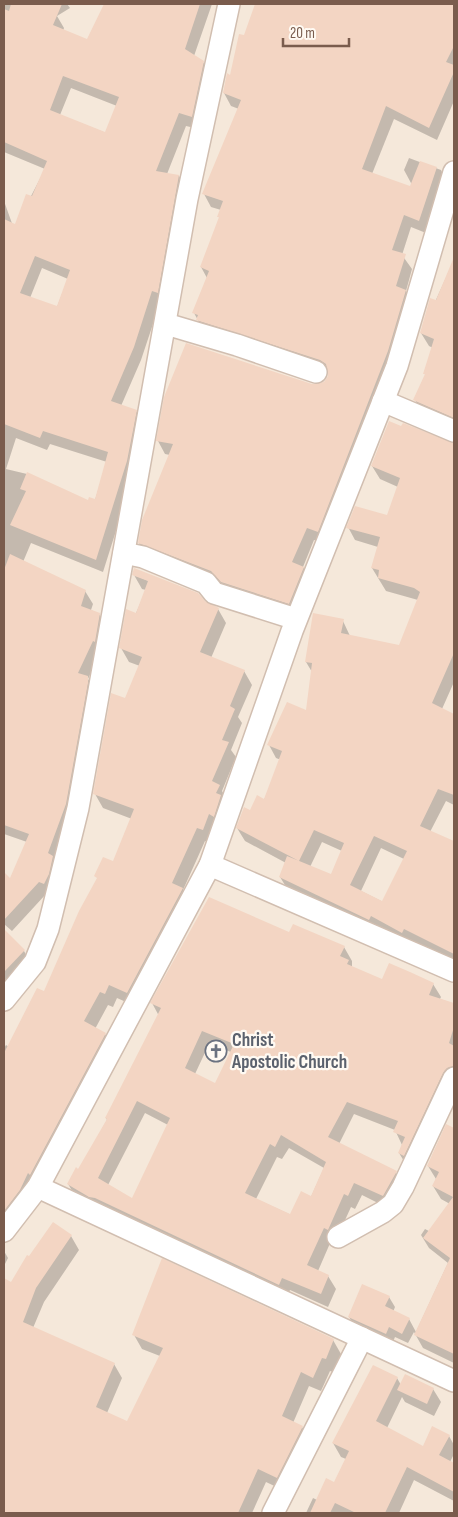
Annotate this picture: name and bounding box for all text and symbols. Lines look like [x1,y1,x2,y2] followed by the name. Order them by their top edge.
[283,15,349,47] scale bar
[290,24,315,43] text: 20 m
[231,1029,347,1074] place label: Christ Apostolic Church
[204,1039,228,1063] church icon: Christ Apostolic Church

